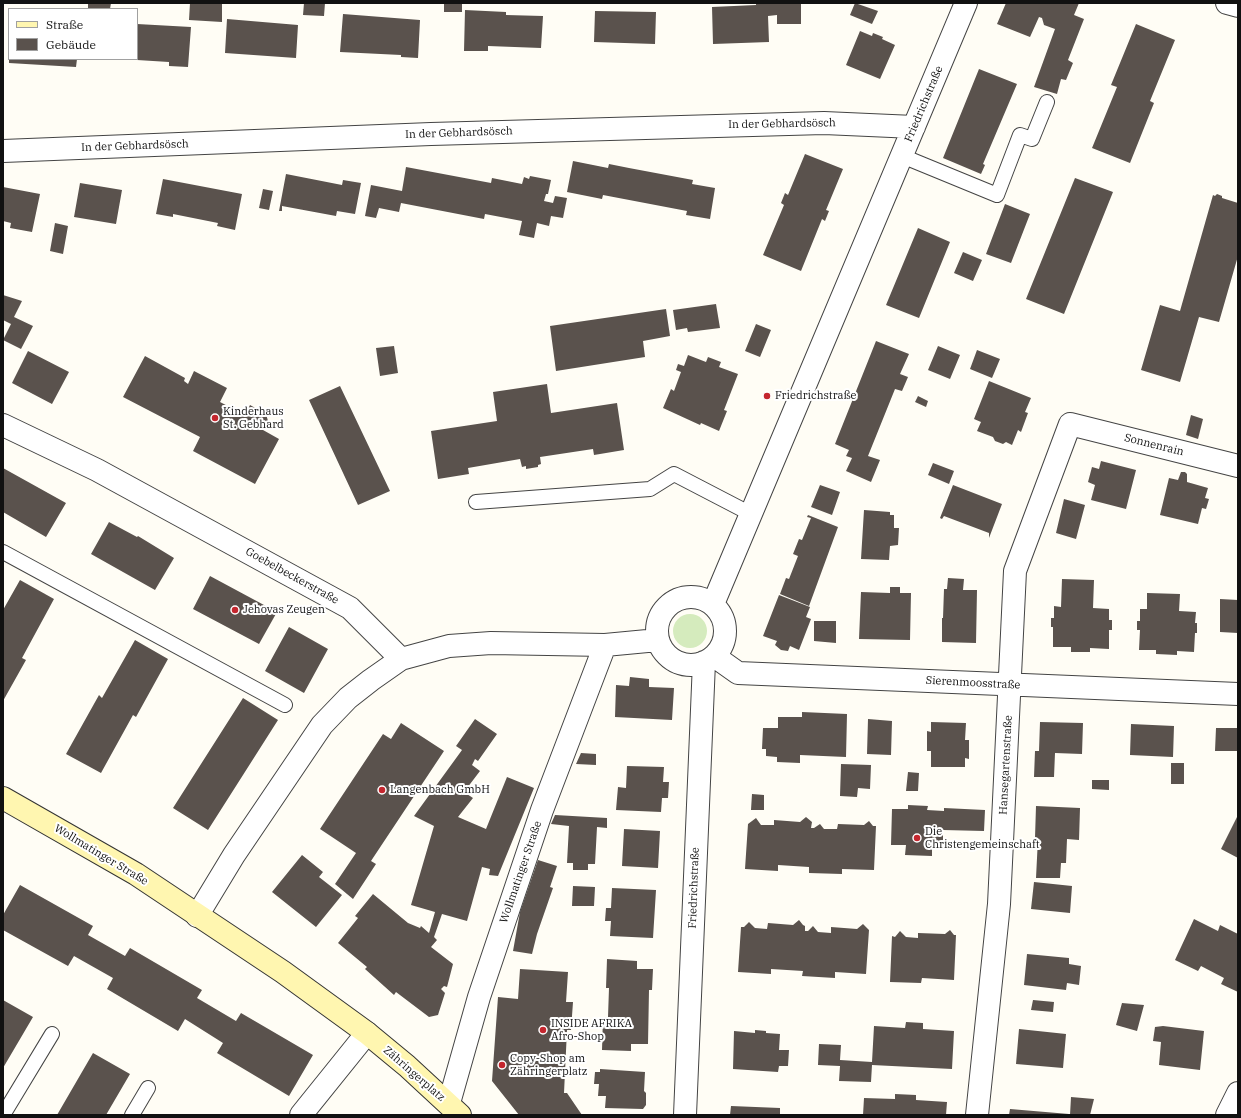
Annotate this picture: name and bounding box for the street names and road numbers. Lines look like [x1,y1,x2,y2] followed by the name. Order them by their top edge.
[902,64,946,144] street label: Friedrichstraße
[728,116,836,132] street label: In der Gebhardsösch
[405,125,513,141] street label: In der Gebhardsösch
[81,138,189,154] street label: In der Gebhardsösch
[1123,431,1185,459] street label: Sonnenrain
[243,545,341,607] street label: Goebelbeckerstraße
[925,674,1021,692] street label: Sierenmoosstraße
[997,715,1015,815] street label: Hansegartenstraße
[497,819,545,925] street label: Wollmatinger Straße
[52,822,150,888] street label: Wollmatinger Straße
[686,847,702,929] street label: Friedrichstraße
[380,1044,448,1104] street label: Zähringerplatz

